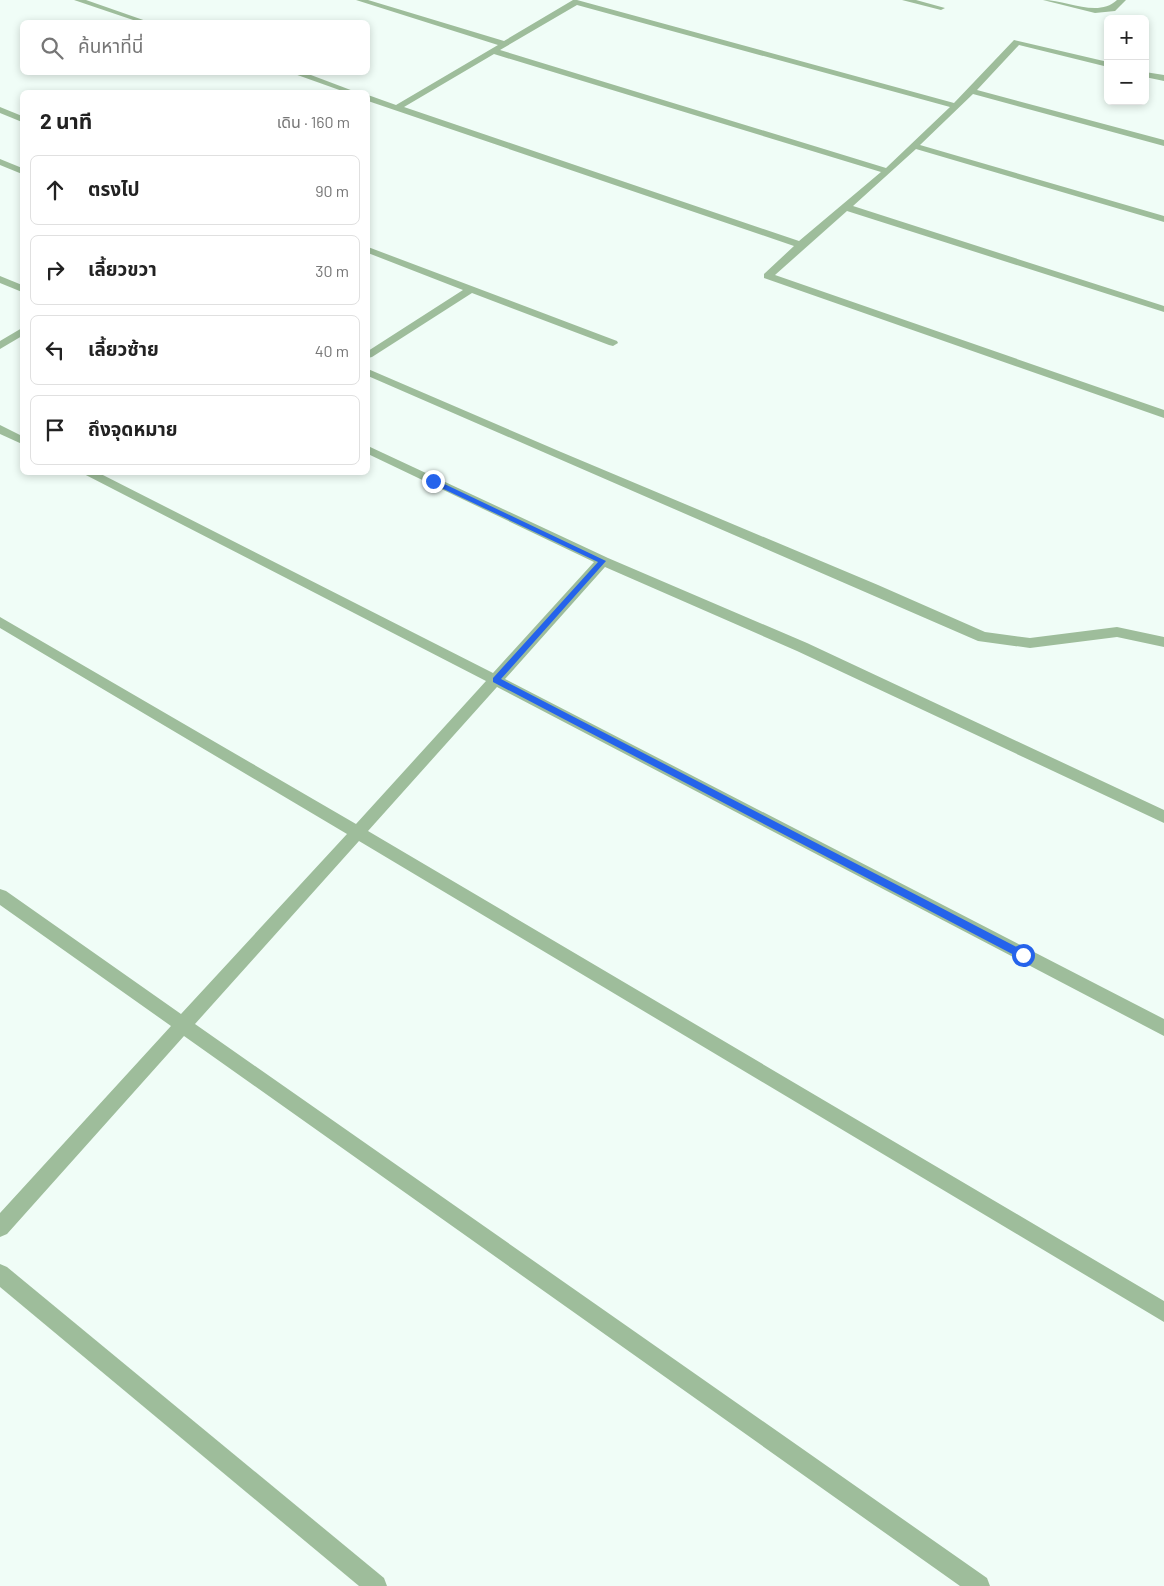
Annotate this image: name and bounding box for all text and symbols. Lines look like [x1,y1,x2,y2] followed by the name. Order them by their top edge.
[1104,15,1149,105] map controls
[1104,15,1149,60] button: +
[20,20,370,75] search box
[38,34,66,62] icon: search
[78,34,143,57] text: ค้นหาที่นี่
[1104,60,1149,105] button: −
[40,108,92,133] text: 2 นาที
[277,112,350,131] text: เดิน · 160 m
[41,176,69,204] icon: ahead
[88,177,140,200] text: ตรงไป
[315,181,349,200] text: 90 m
[41,256,69,284] icon: right
[88,257,157,280] text: เลี้ยวขวา
[315,261,349,280] text: 30 m
[41,336,69,364] icon: left
[88,337,159,360] text: เลี้ยวซ้าย
[315,341,349,360] text: 40 m
[41,416,69,444] icon: arrive
[88,417,178,440] text: ถึงจุดหมาย
[422,470,445,493] route end
[1012,944,1035,967] route start

